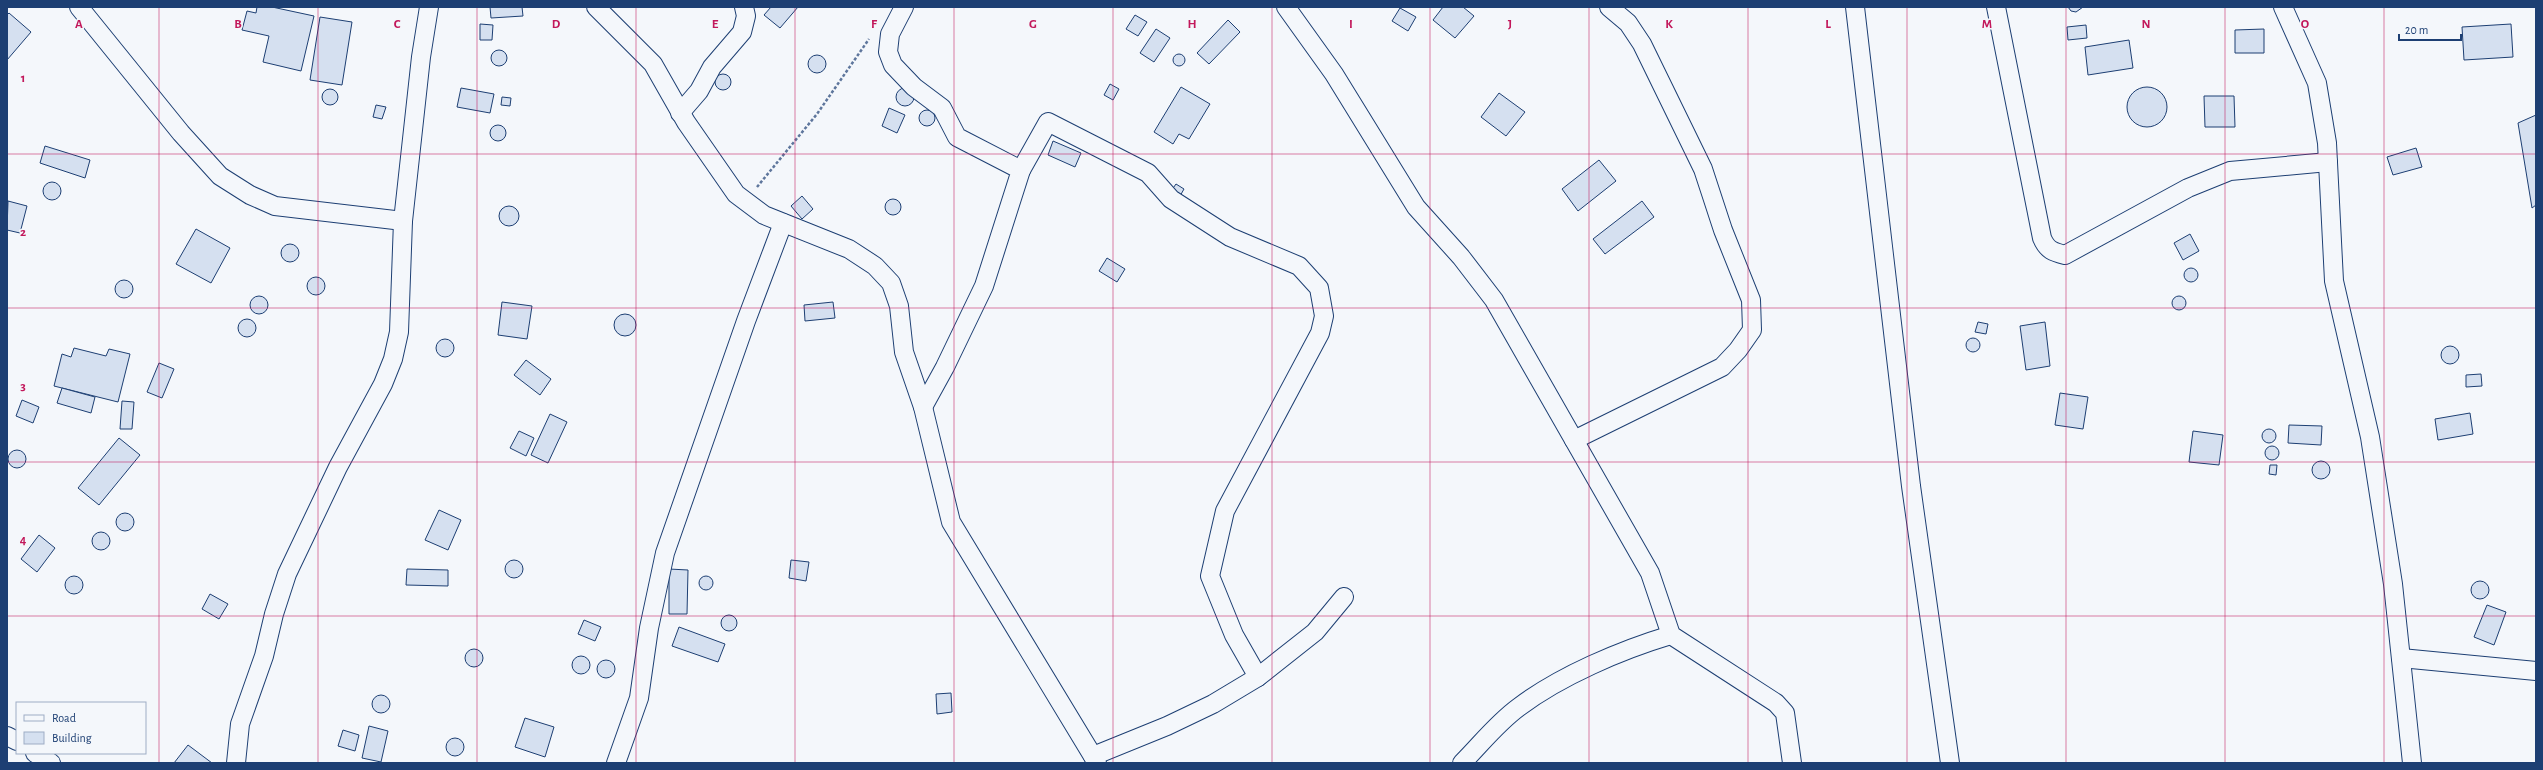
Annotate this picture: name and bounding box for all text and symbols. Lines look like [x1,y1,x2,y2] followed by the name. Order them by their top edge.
[2399,16,2461,42] scale bar
[75,18,83,31] text: A
[234,18,242,31] text: B
[394,18,401,31] text: C
[552,18,561,31] text: D
[712,18,719,31] text: E
[871,18,878,31] text: F
[1029,18,1037,31] text: G
[1187,18,1197,31] text: H
[1349,18,1353,31] text: I
[1508,18,1512,31] text: J
[1665,18,1673,31] text: K
[1825,18,1831,31] text: L
[1982,18,1992,31] text: M
[2141,18,2151,31] text: N
[2301,18,2310,31] text: O
[2405,24,2428,36] text: 20 m
[21,72,25,85] text: 1
[20,226,26,239] text: 2
[20,380,26,393] text: 3
[20,534,27,547] text: 4
[16,702,146,754] legend
[52,712,76,724] text: Road
[52,732,92,744] text: Building

